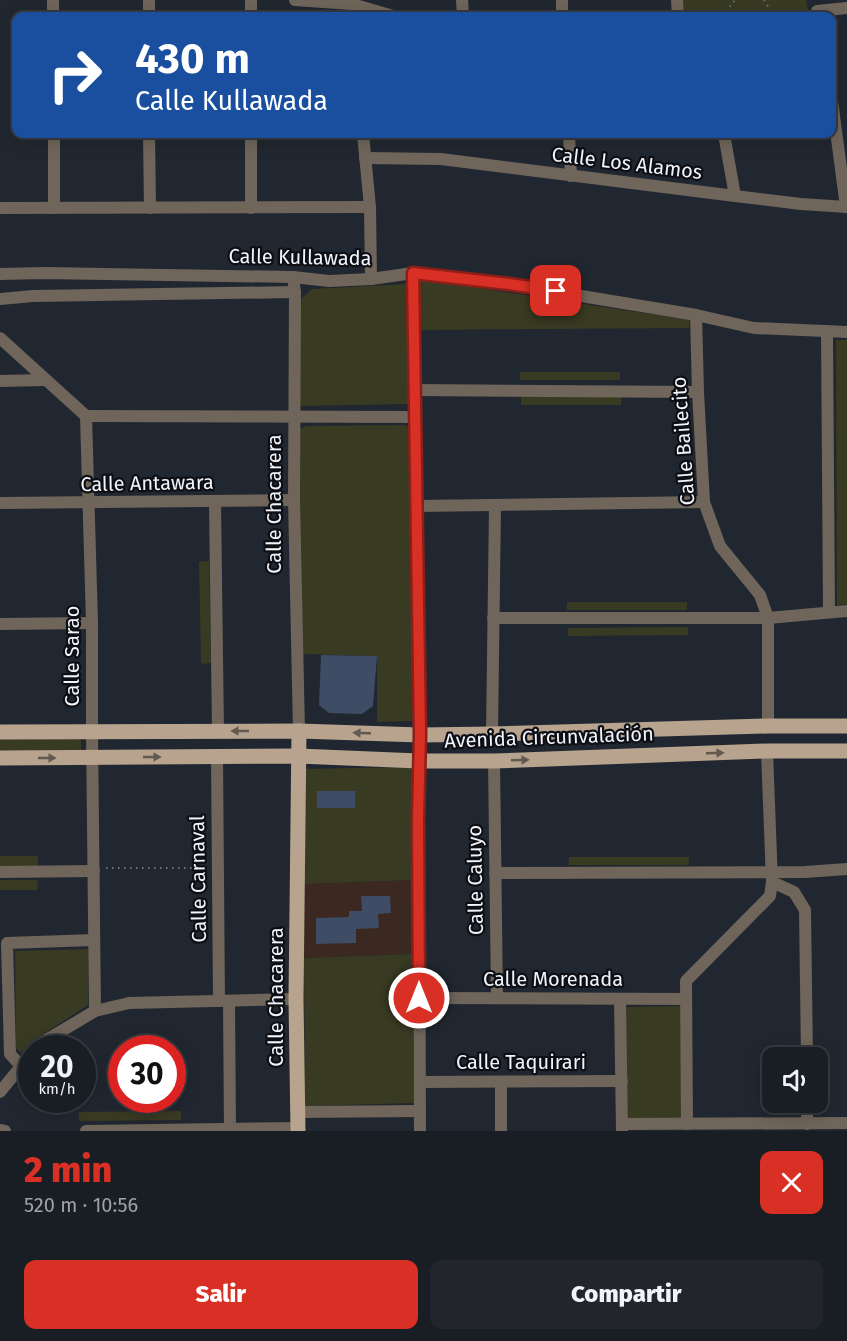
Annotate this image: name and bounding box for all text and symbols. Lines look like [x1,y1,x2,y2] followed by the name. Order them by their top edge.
[135,34,250,84] text: 430 m
[36,36,114,114] icon: right
[135,85,328,117] text: Calle Kullawada
[550,142,704,184] street label: Calle Los Alamos
[228,244,372,270] street label: Calle Kullawada
[530,265,581,316] pin
[539,274,572,307] icon: arrive
[667,376,699,506] street label: Calle Bailecito
[262,434,286,574] street label: Calle Chacarera
[80,470,214,496] street label: Calle Antawara
[60,606,84,706] street label: Calle Sarao
[444,721,654,753] street label: Avenida Circunvalación
[231,726,250,736] one-way arrow
[352,728,371,738] one-way arrow
[705,748,724,757] one-way arrow
[142,752,161,762] one-way arrow
[37,753,56,763] one-way arrow
[510,755,529,764] one-way arrow
[185,815,211,943] street label: Calle Carnaval
[462,825,488,935] street label: Calle Caluyo
[264,927,288,1067] street label: Calle Chacarera
[387,966,451,1030] position arrow
[483,967,623,991] street label: Calle Morenada
[108,1035,186,1113] speed limit sign: 30
[762,1047,828,1113] map controls
[762,1047,828,1113] button: sound
[40,1049,74,1085] text: 20
[456,1050,586,1074] street label: Calle Taquirari
[38,1080,76,1098] text: km/h
[24,1148,112,1192] text: 2 min
[760,1151,823,1214] button: close
[24,1193,138,1217] text: 520 m · 10:56
[24,1260,418,1329] button: Salir
[430,1260,823,1329] button: Compartir

